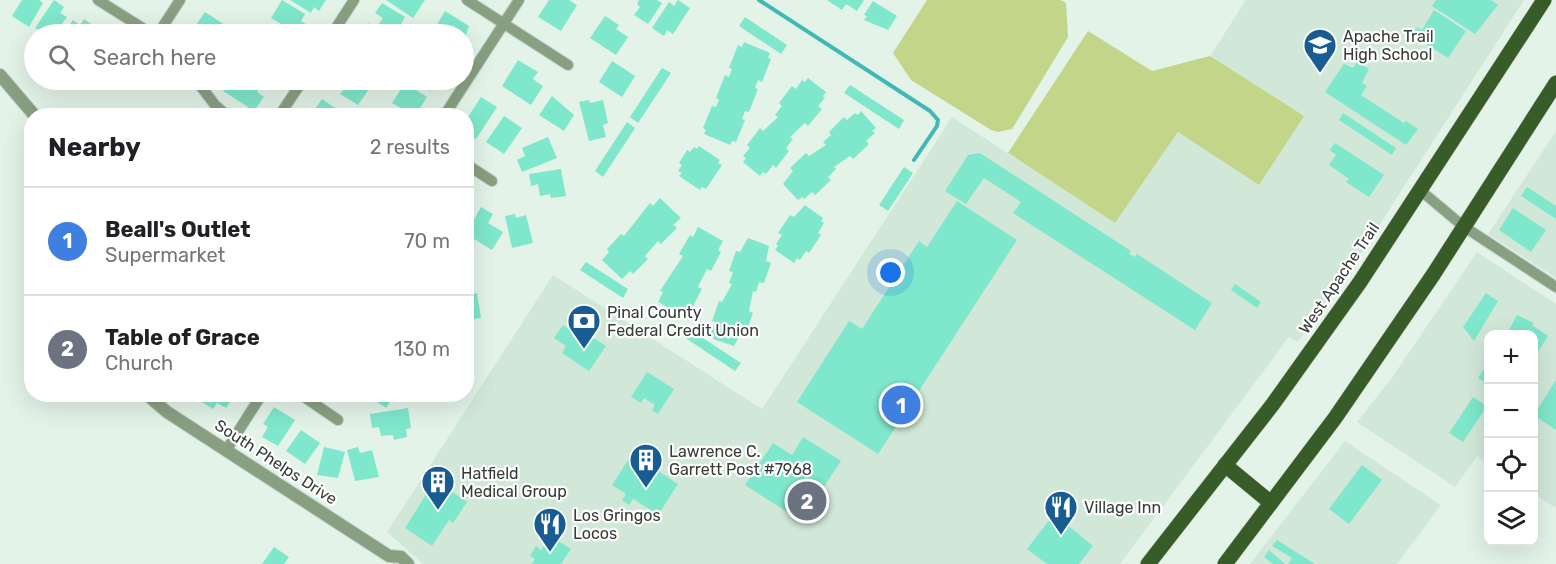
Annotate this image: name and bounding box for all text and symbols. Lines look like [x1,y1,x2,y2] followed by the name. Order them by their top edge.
[24,24,474,90] search box
[1302,27,1338,74] school or university icon: Apache Trail High School
[1343,27,1434,64] place label: Apache Trail High School
[45,41,78,74] icon: search
[93,44,216,71] text: Search here
[48,132,141,163] text: Nearby
[370,135,450,159] text: 2 results
[105,216,251,243] text: Beall's Outlet
[1295,219,1383,337] street label: West Apache Trail
[63,229,72,253] text: 1
[404,229,450,253] text: 70 m
[105,243,225,267] text: Supermarket
[876,258,905,287] your location
[566,303,602,350] bank icon: Pinal County Federal Credit Union
[607,303,759,340] place label: Pinal County Federal Credit Union
[105,324,260,351] text: Table of Grace
[1484,330,1538,546] map controls
[1484,330,1538,384] button: +
[61,337,74,361] text: 2
[394,337,450,361] text: 130 m
[105,351,173,375] text: Church
[882,382,920,428] pin: 1
[1484,384,1538,438] button: −
[211,415,341,509] street label: South Phelps Drive
[1484,438,1538,492] button: locate
[628,442,664,489] building icon: Lawrence C. Garrett Post #7968
[669,442,812,479] place label: Lawrence C. Garrett Post #7968
[420,464,456,511] building icon: Hatfield Medical Group
[461,464,567,501] place label: Hatfield Medical Group
[788,478,826,524] pin: 2
[1043,489,1079,536] restaurant icon: Village Inn
[1484,492,1538,546] button: layers
[1084,498,1161,517] place label: Village Inn
[532,506,568,553] restaurant icon: Los Gringos Locos
[573,506,661,543] place label: Los Gringos Locos

